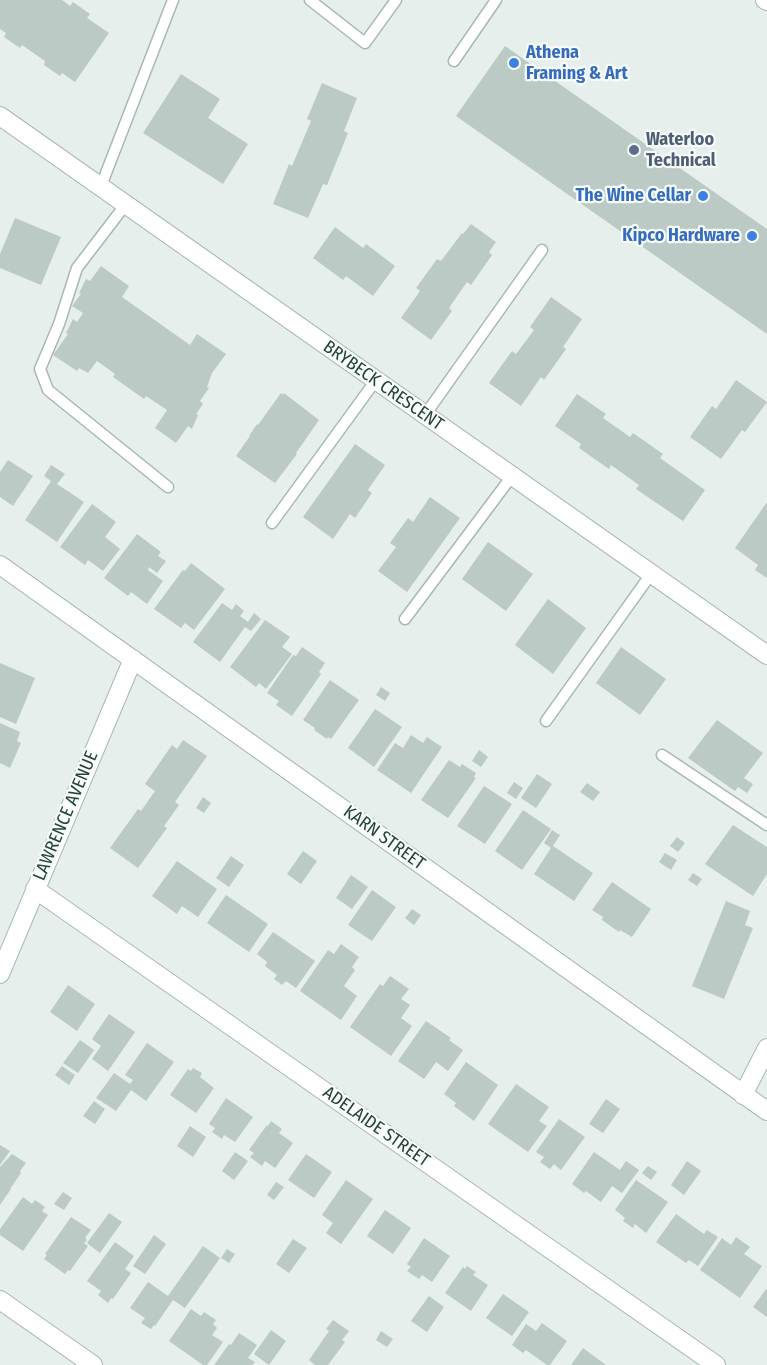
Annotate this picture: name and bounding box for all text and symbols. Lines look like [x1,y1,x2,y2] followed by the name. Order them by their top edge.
[526,42,628,84] place label: Athena Framing & Art
[507,56,521,70] marker: Athena Framing & Art
[646,129,716,172] place label: Waterloo Technical
[627,143,641,157] marker: Waterloo Technical
[576,185,691,207] place label: The Wine Cellar
[696,189,710,203] marker: The Wine Cellar
[622,225,740,247] place label: Kipco Hardware
[745,229,759,243] marker: Kipco Hardware
[319,336,447,436] street label: BRYBECK CRESCENT
[29,748,103,884] street label: LAWRENCE AVENUE
[339,801,429,875] street label: KARN STREET
[318,1082,434,1172] street label: ADELAIDE STREET

